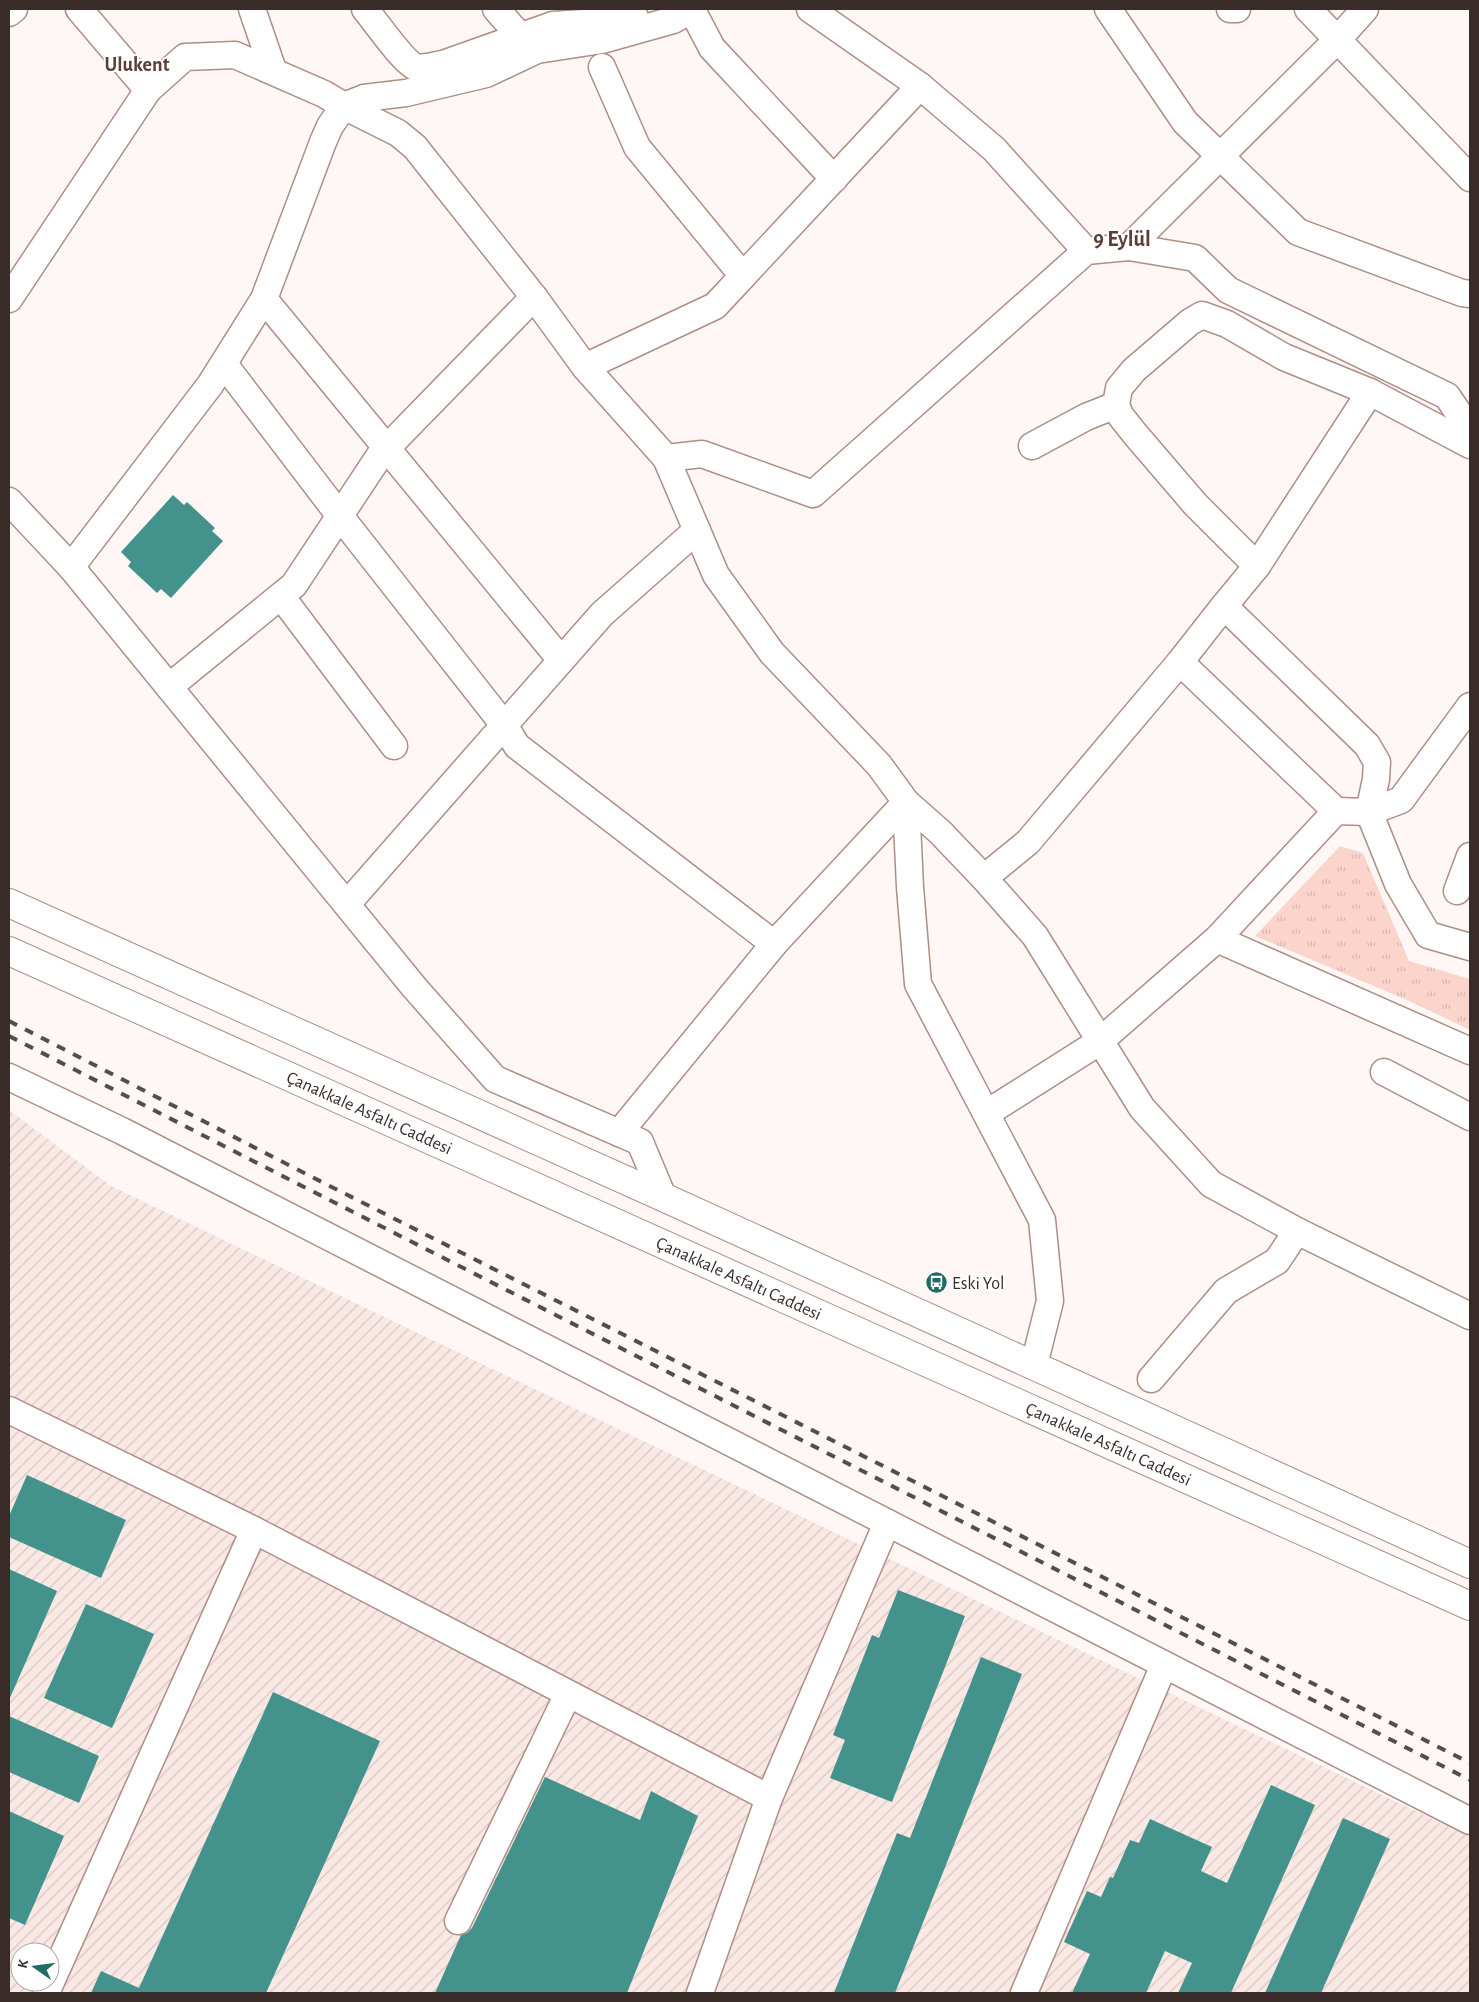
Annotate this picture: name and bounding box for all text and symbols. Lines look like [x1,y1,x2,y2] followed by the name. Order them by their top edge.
[105,55,170,75] district label: Ulukent
[1093,228,1151,251] district label: 9 Eylül
[284,1069,454,1158] street label: Çanakkale Asfaltı Caddesi
[653,1234,824,1324] street label: Çanakkale Asfaltı Caddesi
[924,1271,948,1295] bus stop icon: Eski Yol
[952,1275,1005,1293] place label: Eski Yol
[1023,1400,1194,1490] street label: Çanakkale Asfaltı Caddesi
[10,1942,60,1992] north arrow
[16,1958,31,1970] text: K

